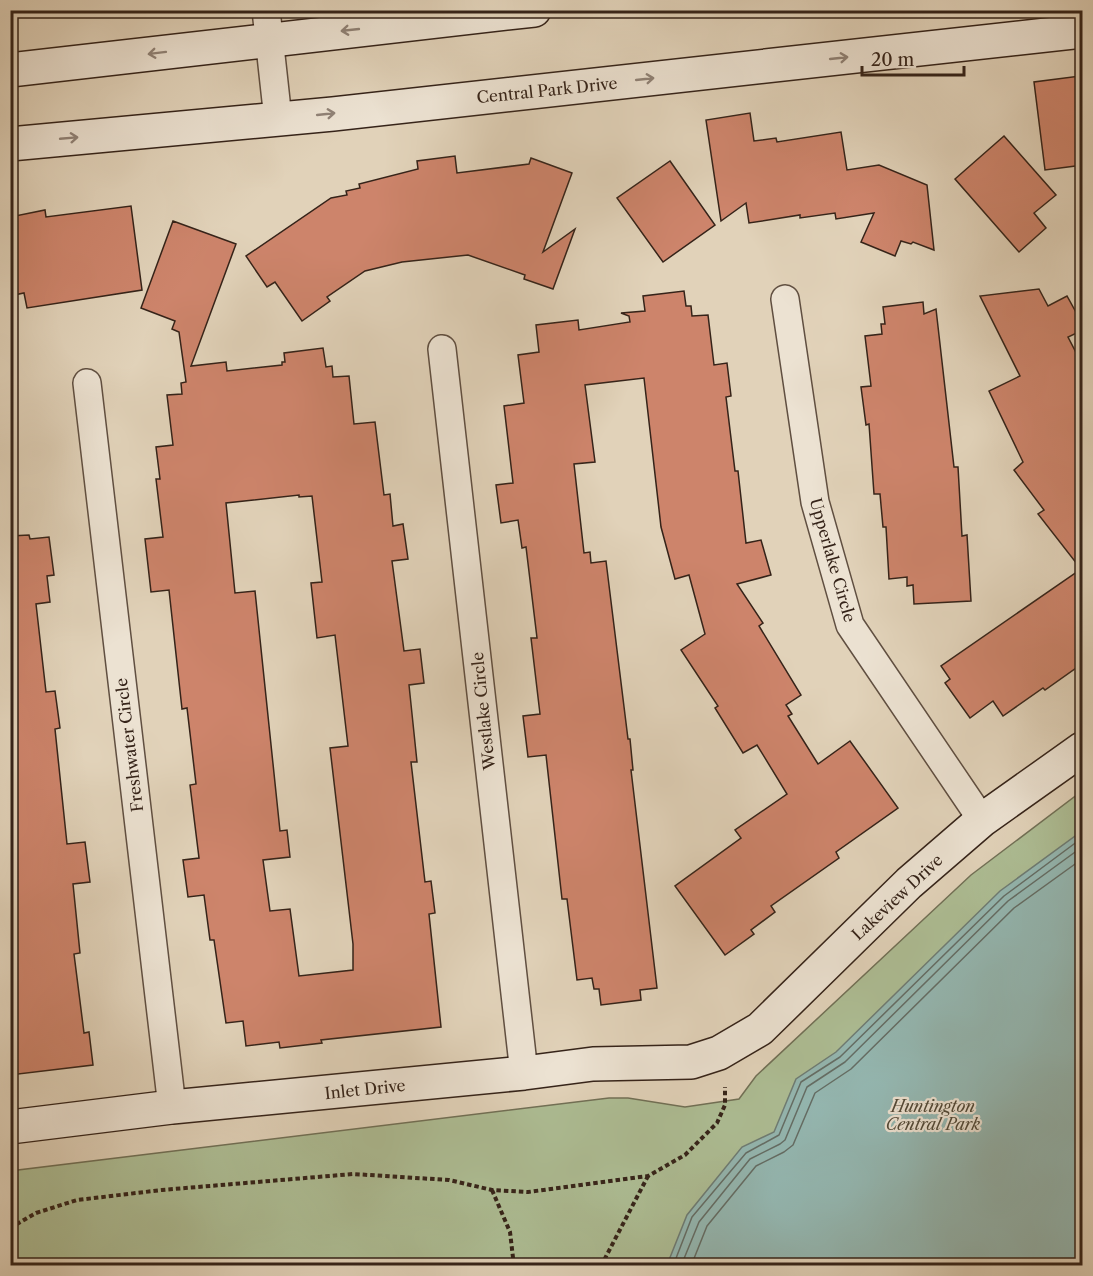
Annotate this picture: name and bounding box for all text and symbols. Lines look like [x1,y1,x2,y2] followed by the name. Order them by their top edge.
[341,25,361,36] one-way arrow
[862,39,964,77] scale bar
[147,48,167,59] one-way arrow
[871,49,915,71] text: 20 m
[828,52,848,63] one-way arrow
[476,73,618,107] street label: Central Park Drive
[634,73,654,84] one-way arrow
[315,109,335,120] one-way arrow
[58,132,78,143] one-way arrow
[806,496,860,624] street label: Upperlake Circle
[467,651,499,772] street label: Westlake Circle
[111,677,147,813] street label: Freshwater Circle
[847,850,947,944] street label: Lakeview Drive
[324,1075,406,1103] street label: Inlet Drive
[886,1096,981,1134] park label: Huntington Central Park

